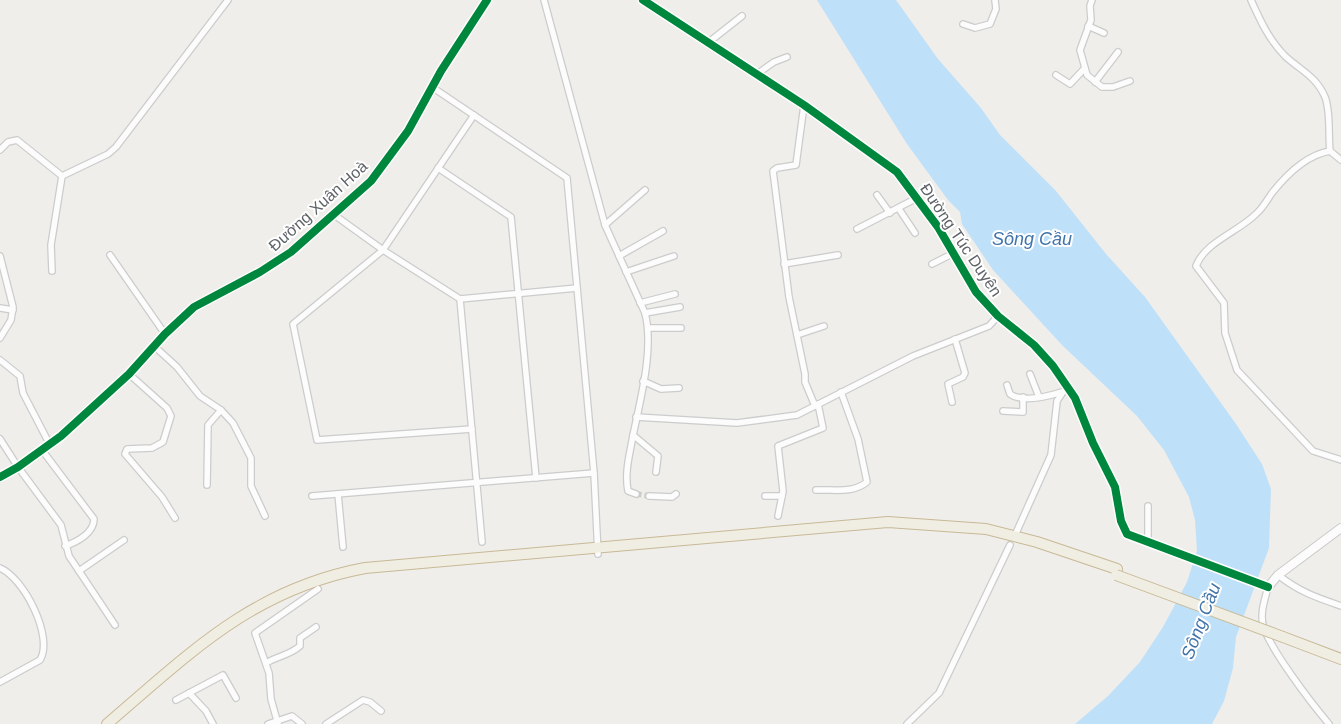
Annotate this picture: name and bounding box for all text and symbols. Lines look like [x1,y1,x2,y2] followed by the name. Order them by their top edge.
[265,157,371,255] street label: Đường Xuân Hoà
[917,180,1005,300] street label: Đường Túc Duyên
[992,229,1072,249] water label: Sông Cầu
[1177,580,1225,662] water label: Sông Cầu

